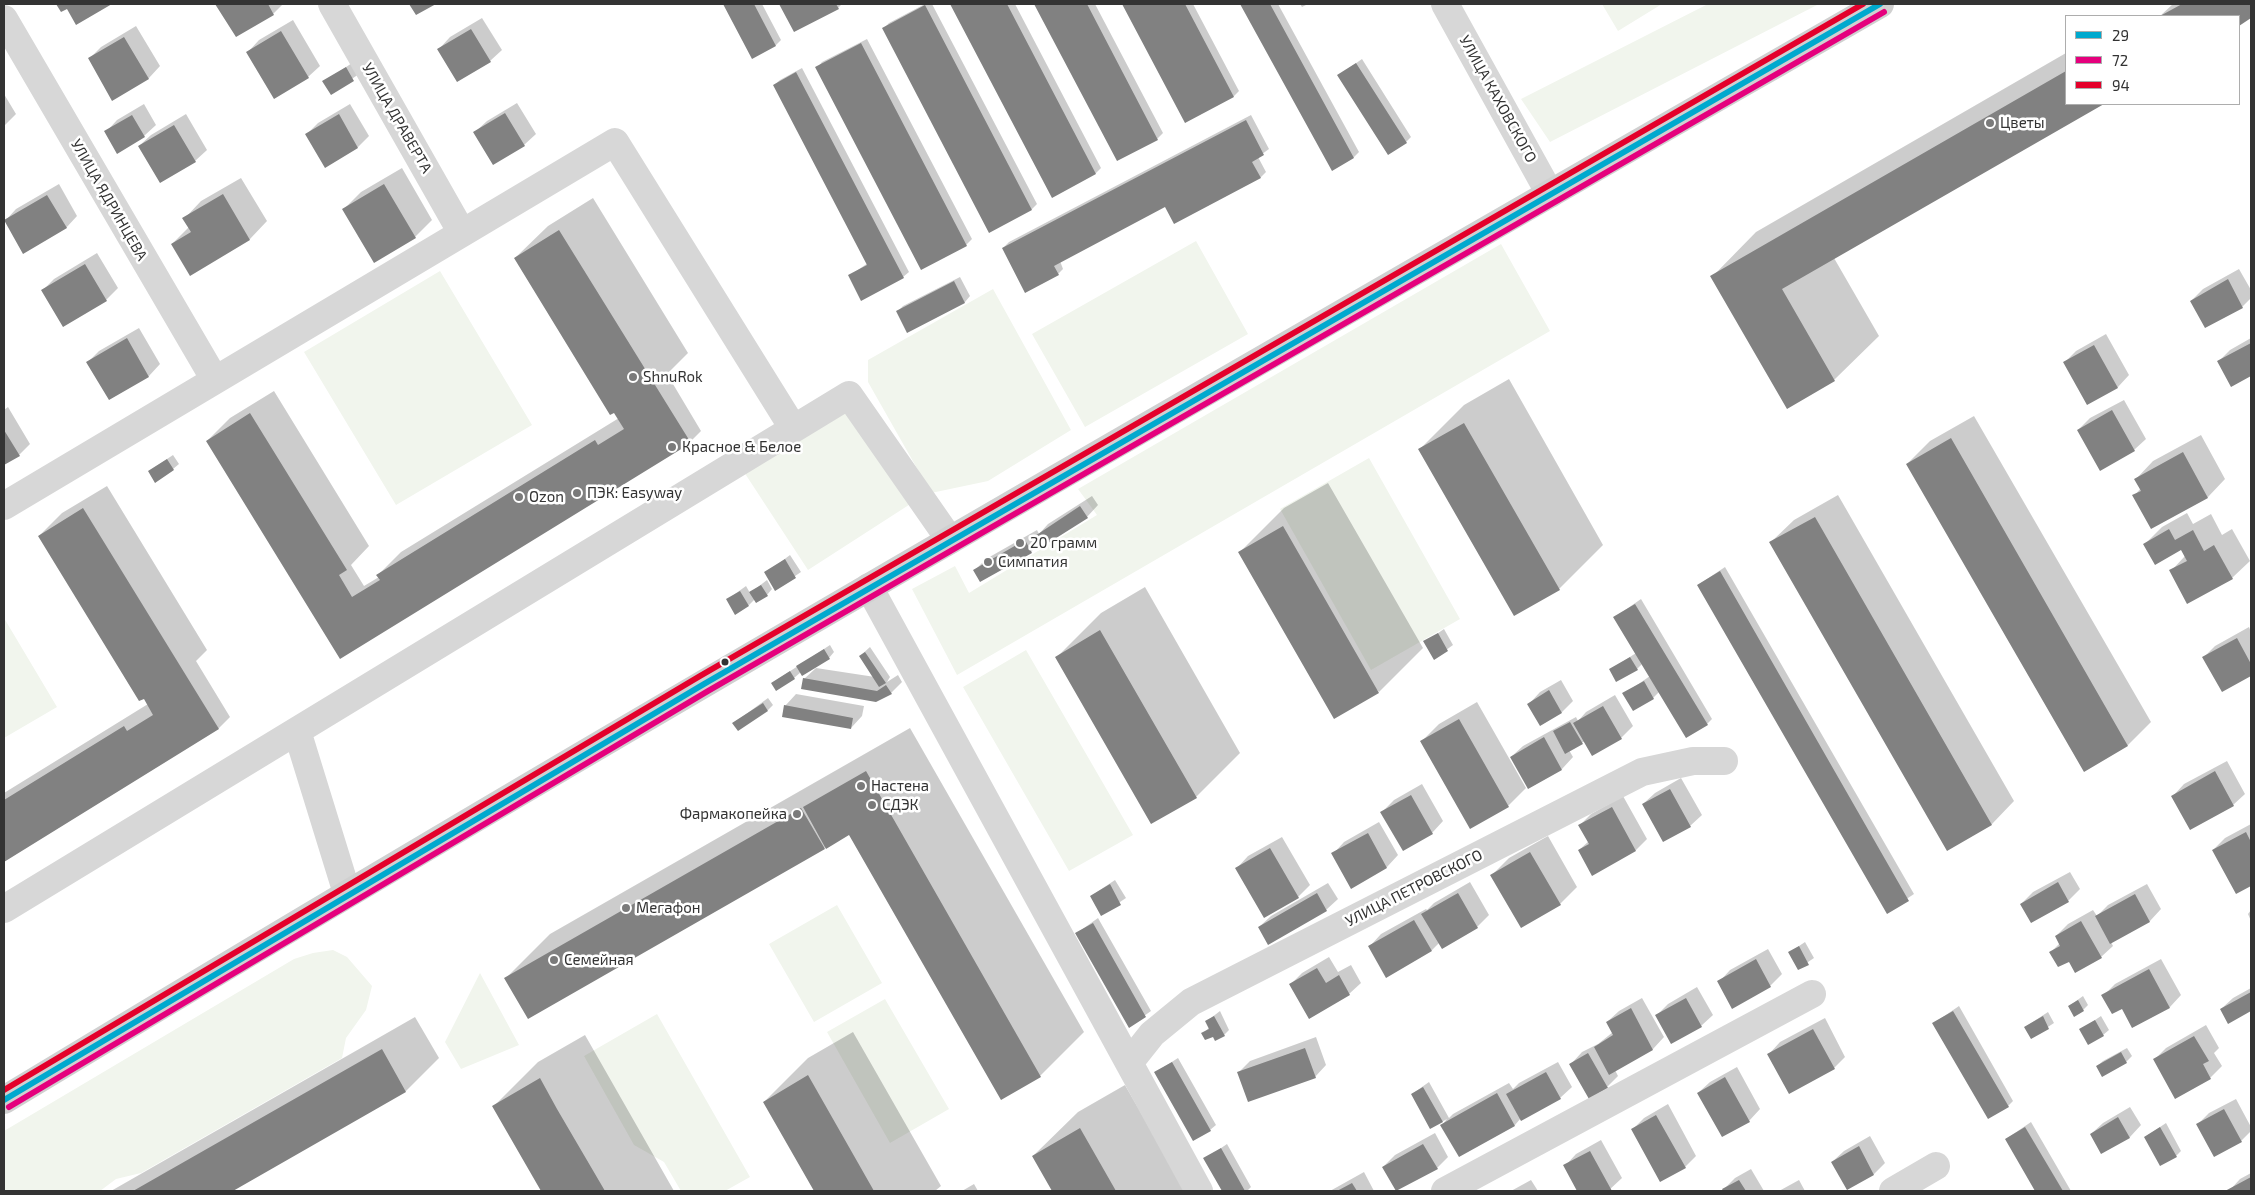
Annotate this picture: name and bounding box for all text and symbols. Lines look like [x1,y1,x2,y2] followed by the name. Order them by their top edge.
[2065,15,2240,105] legend
[2112,26,2129,44] text: 29
[1456,32,1540,166] street label: УЛИЦА КАХОВСКОГО
[2112,51,2128,69] text: 72
[358,60,436,176] street label: УЛИЦА ДРАВЕРТА
[2112,76,2130,94] text: 94
[2000,114,2045,132] place label: Цветы
[1984,117,1996,129] marker: Цветы
[67,136,151,264] street label: УЛИЦА ЯДРИНЦЕВА
[643,368,703,386] place label: ShnuRok
[627,371,639,383] marker: ShnuRok
[682,438,801,456] place label: Красное & Белое
[666,441,678,453] marker: Красное & Белое
[587,484,682,502] place label: ПЭК: Easyway
[571,487,583,499] marker: ПЭК: Easyway
[529,488,564,506] place label: Ozon
[513,491,525,503] marker: Ozon
[1030,534,1097,552] place label: 20 грамм
[1014,537,1026,549] marker: 20 грамм
[998,553,1068,571] place label: Симпатия
[982,556,994,568] marker: Симпатия
[720,657,730,667] unlabelled marker
[871,777,929,795] place label: Настена
[855,780,867,792] marker: Настена
[882,796,919,814] place label: СДЭК
[866,799,878,811] marker: СДЭК
[680,805,787,823] place label: Фармакопейка
[791,808,803,820] marker: Фармакопейка
[1343,846,1485,930] street label: УЛИЦА ПЕТРОВСКОГО
[636,899,701,917] place label: Мегафон
[620,902,632,914] marker: Мегафон
[564,951,634,969] place label: Семейная
[548,954,560,966] marker: Семейная

